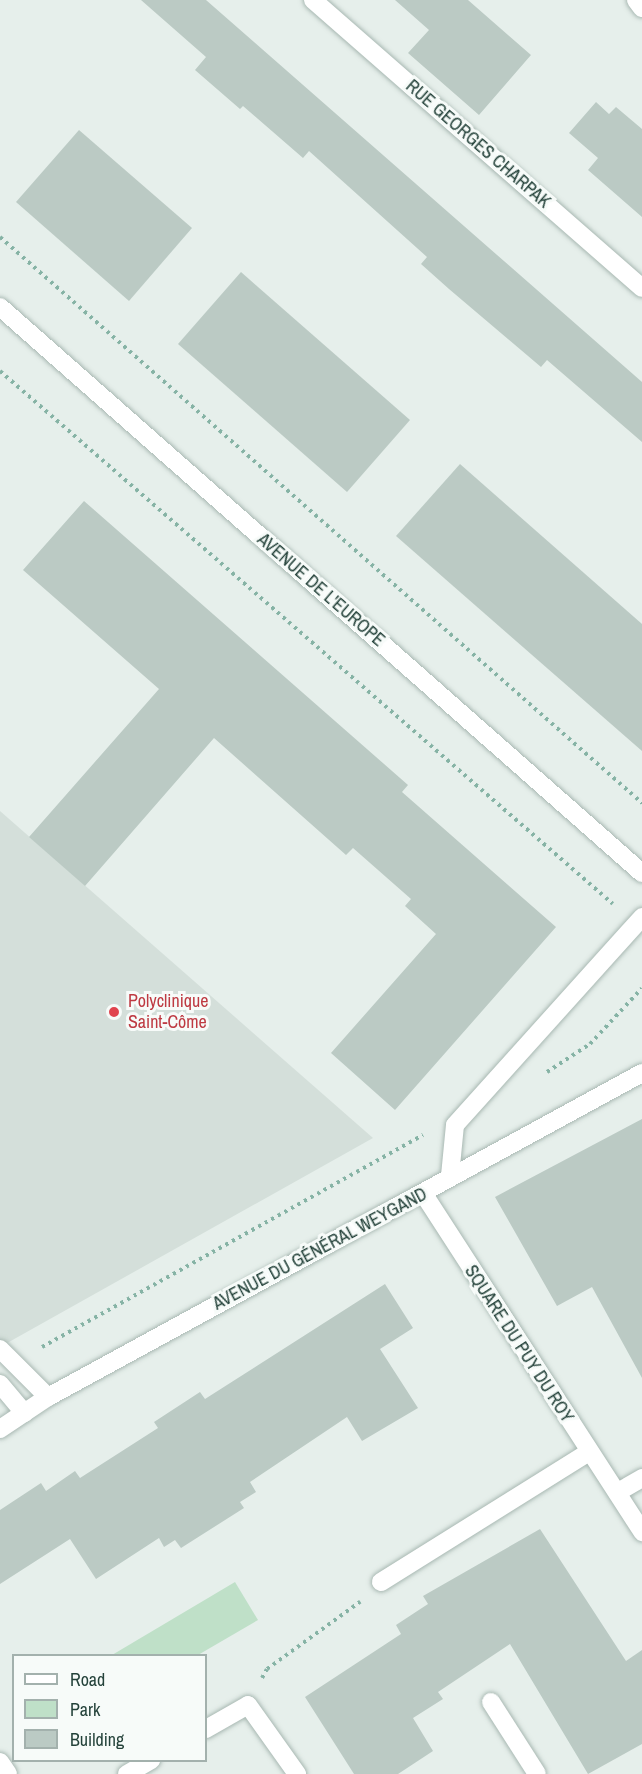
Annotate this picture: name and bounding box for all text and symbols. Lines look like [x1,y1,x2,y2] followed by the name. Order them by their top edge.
[401,75,555,213] street label: RUE GEORGES CHARPAK
[253,529,389,651] street label: AVENUE DE L'EUROPE
[128,991,208,1034] place label: Polyclinique Saint-Côme
[105,1003,123,1021] marker: Polyclinique Saint-Côme
[209,1183,431,1315] street label: AVENUE DU GÉNÉRAL WEYGAND
[460,1261,578,1427] street label: SQUARE DU PUY DU ROY
[12,1654,207,1762] legend
[70,1667,105,1692] text: Road
[70,1697,100,1722] text: Park
[70,1727,124,1752] text: Building

